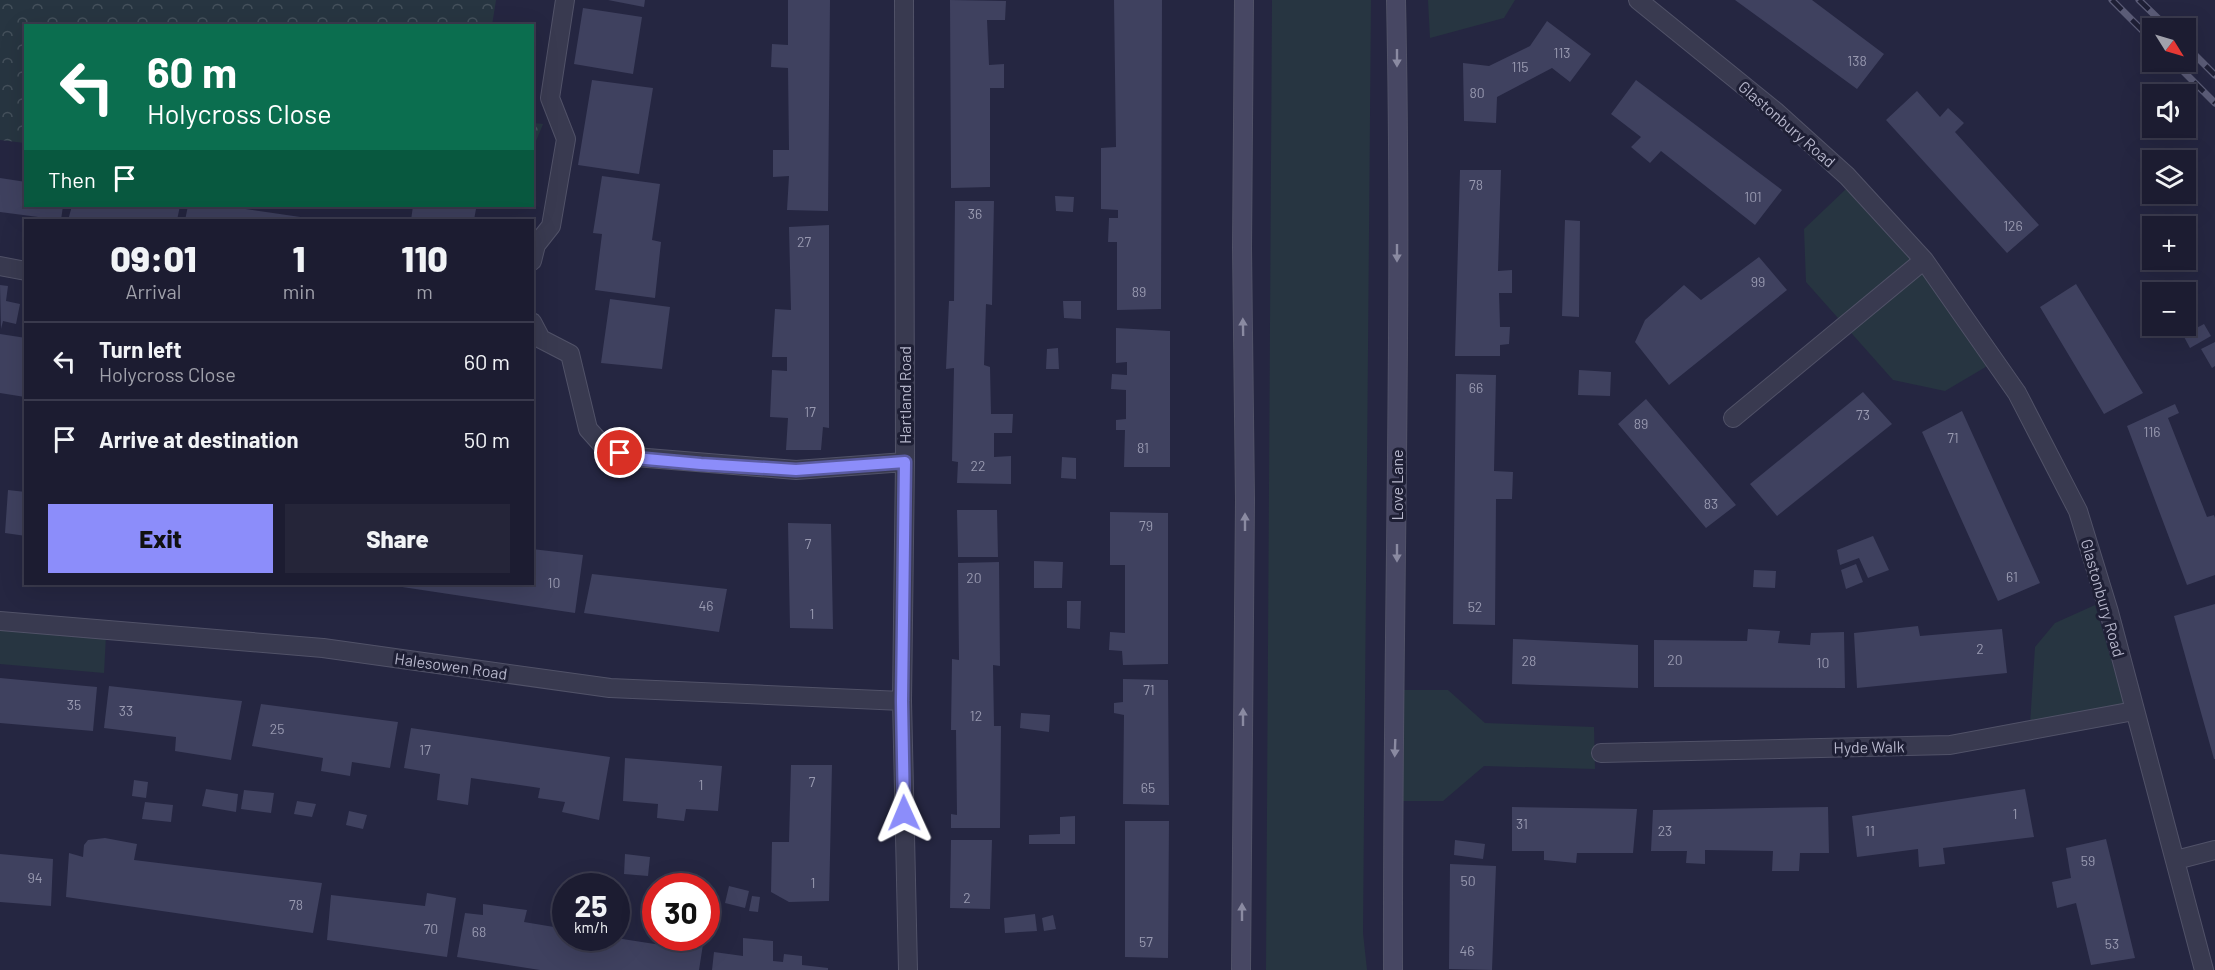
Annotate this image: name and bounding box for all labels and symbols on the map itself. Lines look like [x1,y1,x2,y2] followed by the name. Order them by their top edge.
[2142,18,2196,72] north arrow
[1553,44,1571,61] house number: 113
[1392,49,1402,68] one-way arrow
[1847,52,1867,69] house number: 138
[1511,58,1529,75] house number: 115
[1735,76,1840,171] street label: Glastonbury Road
[1469,84,1485,101] house number: 80
[1469,176,1483,193] house number: 78
[1744,188,1762,205] house number: 101
[968,205,982,222] house number: 36
[2003,217,2023,234] house number: 126
[797,233,811,250] house number: 27
[1392,244,1402,263] one-way arrow
[1751,273,1765,290] house number: 99
[1132,283,1146,300] house number: 89
[1238,317,1248,336] one-way arrow
[895,346,914,444] street label: Hartland Road
[1469,379,1483,396] house number: 66
[804,403,816,420] house number: 17
[1856,406,1870,423] house number: 73
[1634,415,1648,432] house number: 89
[2143,423,2161,440] house number: 116
[594,427,645,478] pin
[1947,429,1959,446] house number: 71
[1137,439,1149,456] house number: 81
[1387,450,1406,520] street label: Love Lane
[970,457,986,474] house number: 22
[1704,495,1718,512] house number: 83
[1240,512,1250,531] one-way arrow
[1139,517,1153,534] house number: 79
[805,535,812,552] house number: 7
[2078,537,2129,659] street label: Glastonbury Road
[1392,544,1402,563] one-way arrow
[2006,568,2018,585] house number: 61
[966,569,982,586] house number: 20
[548,574,560,591] house number: 10
[699,597,713,614] house number: 46
[1468,598,1482,615] house number: 52
[810,605,814,622] house number: 1
[1976,640,1984,657] house number: 2
[393,648,509,683] street label: Halesowen Road
[1667,651,1683,668] house number: 20
[1522,652,1536,669] house number: 28
[1817,654,1829,671] house number: 10
[1143,681,1155,698] house number: 71
[67,696,81,713] house number: 35
[119,702,133,719] house number: 33
[970,707,982,724] house number: 12
[1238,707,1248,726] one-way arrow
[270,720,284,737] house number: 25
[1833,736,1905,757] street label: Hyde Walk
[1390,739,1399,758] one-way arrow
[419,741,431,758] house number: 17
[809,773,816,790] house number: 7
[699,776,703,793] house number: 1
[1141,779,1155,796] house number: 65
[872,781,936,845] position arrow
[2013,805,2017,822] house number: 1
[1516,815,1528,832] house number: 31
[1658,822,1672,839] house number: 23
[1865,822,1875,839] house number: 11
[2081,852,2095,869] house number: 59
[27,869,43,886] house number: 94
[1460,872,1476,889] house number: 50
[642,873,720,951] speed limit sign: 30
[811,874,815,891] house number: 1
[963,889,971,906] house number: 2
[289,896,303,913] house number: 78
[1237,902,1247,921] one-way arrow
[424,920,438,937] house number: 70
[472,923,486,940] house number: 68
[1139,933,1153,950] house number: 57
[2105,935,2119,952] house number: 53
[1460,942,1474,959] house number: 46

